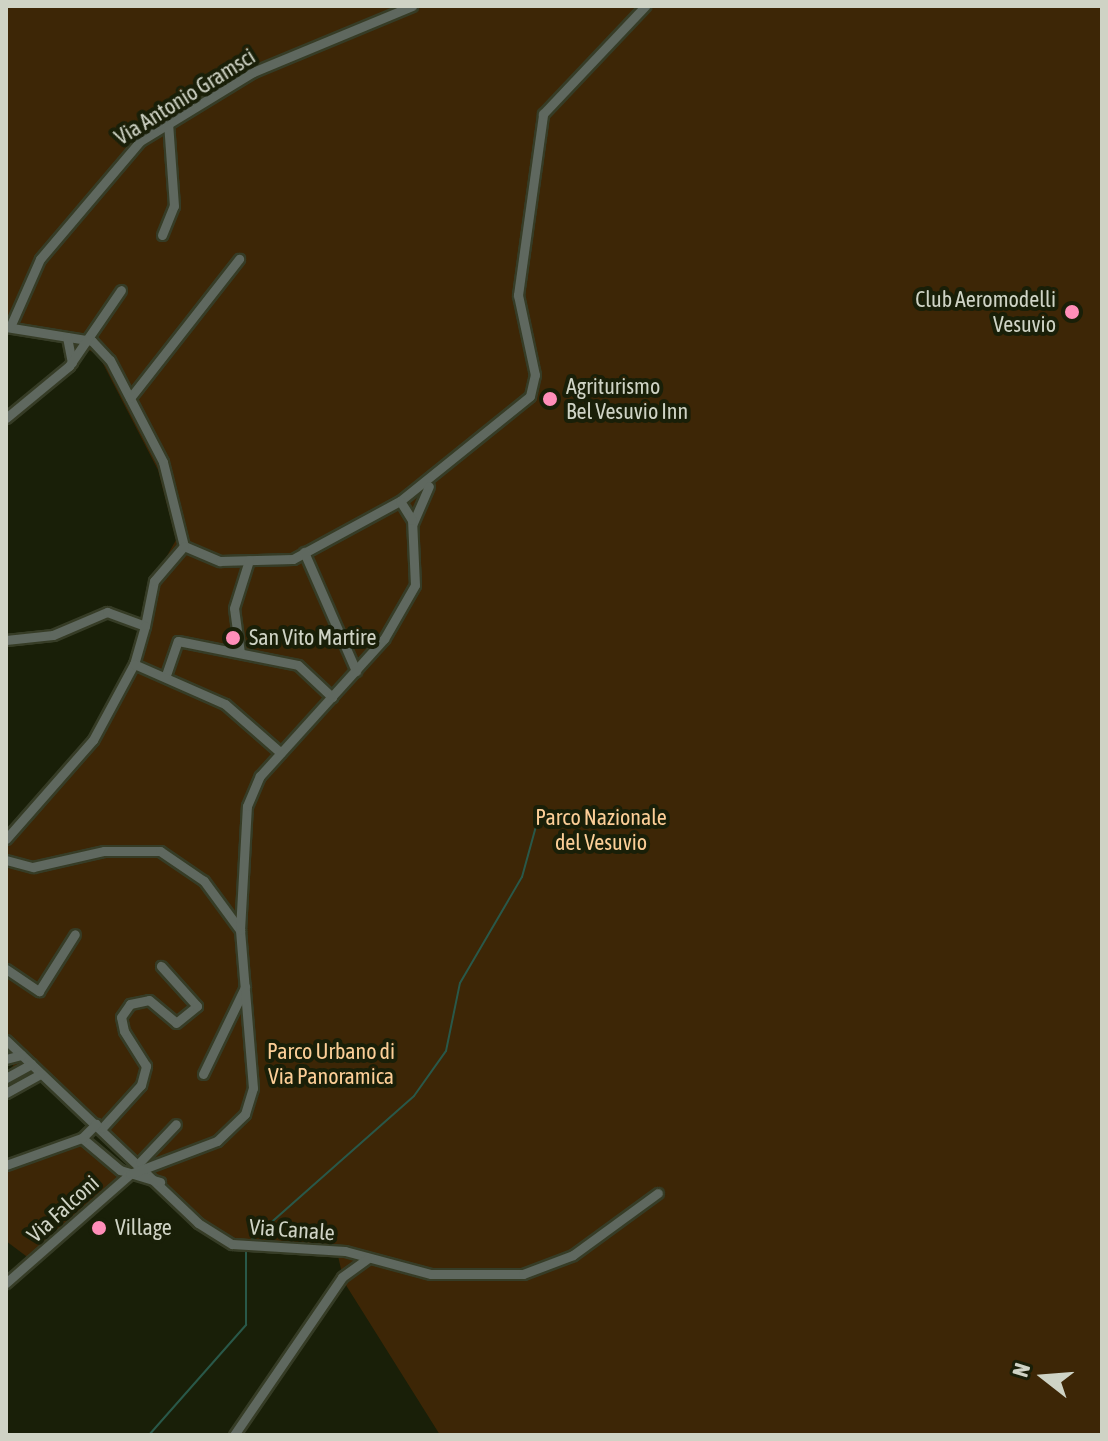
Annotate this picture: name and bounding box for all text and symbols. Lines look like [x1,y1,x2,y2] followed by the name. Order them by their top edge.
[110,43,260,151] street label: Via Antonio Gramsci
[915,286,1056,338] place label: Club Aeromodelli Vesuvio
[1063,303,1081,321] marker: Club Aeromodelli Vesuvio
[566,373,688,424] place label: Agriturismo Bel Vesuvio Inn
[541,390,559,408] marker: Agriturismo Bel Vesuvio Inn
[249,625,377,651] place label: San Vito Martire
[224,629,242,647] marker: San Vito Martire
[535,804,667,856] park label: Parco Nazionale del Vesuvio
[267,1038,395,1090] park label: Parco Urbano di Via Panoramica
[22,1170,104,1248] street label: Via Falconi
[248,1214,336,1246] street label: Via Canale
[115,1215,172,1241] place label: Village
[90,1219,108,1237] marker: Village
[1004,1337,1084,1417] north arrow
[1007,1360,1035,1380] text: N

